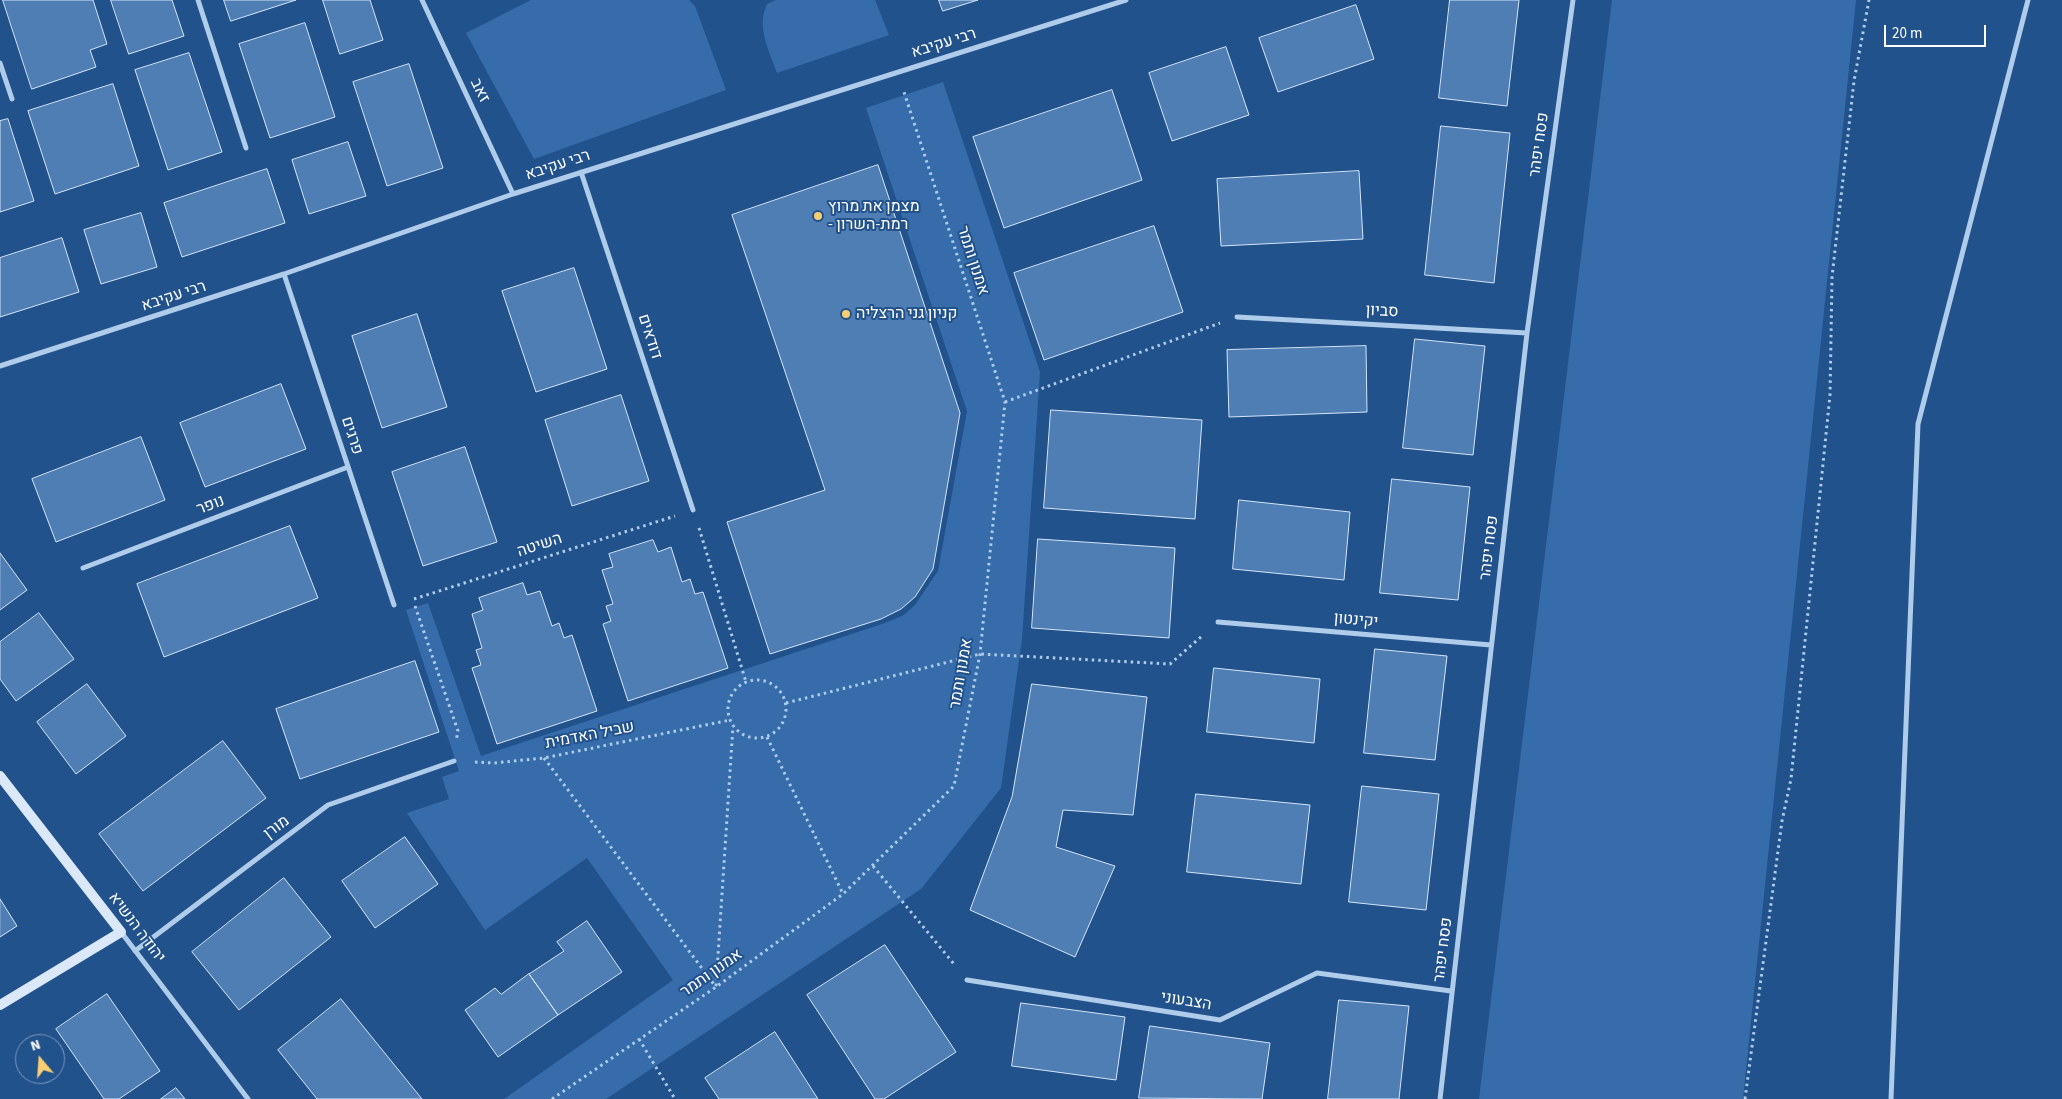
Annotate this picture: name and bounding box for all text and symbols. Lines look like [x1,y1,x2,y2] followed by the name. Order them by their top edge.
[1887,15,1990,47] scale bar
[1892,23,1922,44] text: 20 m
[909,25,979,63] street label: רבי עקיבא
[465,76,493,106] street label: זאב
[1526,111,1554,179] street label: פסח יפהר
[523,147,593,185] street label: רבי עקיבא
[828,197,920,235] place label: מצמן את מרוץ - רמת-השרון
[812,210,824,222] marker: מצמן את מרוץ - רמת-השרון
[952,224,992,298] street label: אמנון ותמר
[139,278,209,316] street label: רבי עקיבא
[1365,302,1399,322] street label: סביון
[856,304,958,324] place label: קניון גני הרצליה
[840,308,852,320] marker: קניון גני הרצליה
[633,312,665,362] street label: דודאים
[336,414,366,458] street label: פרגים
[194,492,228,520] street label: נופר
[1476,514,1504,582] street label: פסח יפהר
[515,530,565,562] street label: השיטה
[1333,609,1379,633] street label: יקינטון
[946,637,978,711] street label: אמנון ותמר
[544,718,636,754] street label: שביל האדמית
[260,812,294,844] street label: מורן
[103,889,169,967] street label: יהודה הנשיא
[1430,916,1458,984] street label: פסח יפהר
[677,946,747,1002] street label: אמנון ותמר
[1159,989,1213,1015] street label: הצבעוני
[15,1034,65,1084] north arrow
[28,1035,43,1057] text: N

